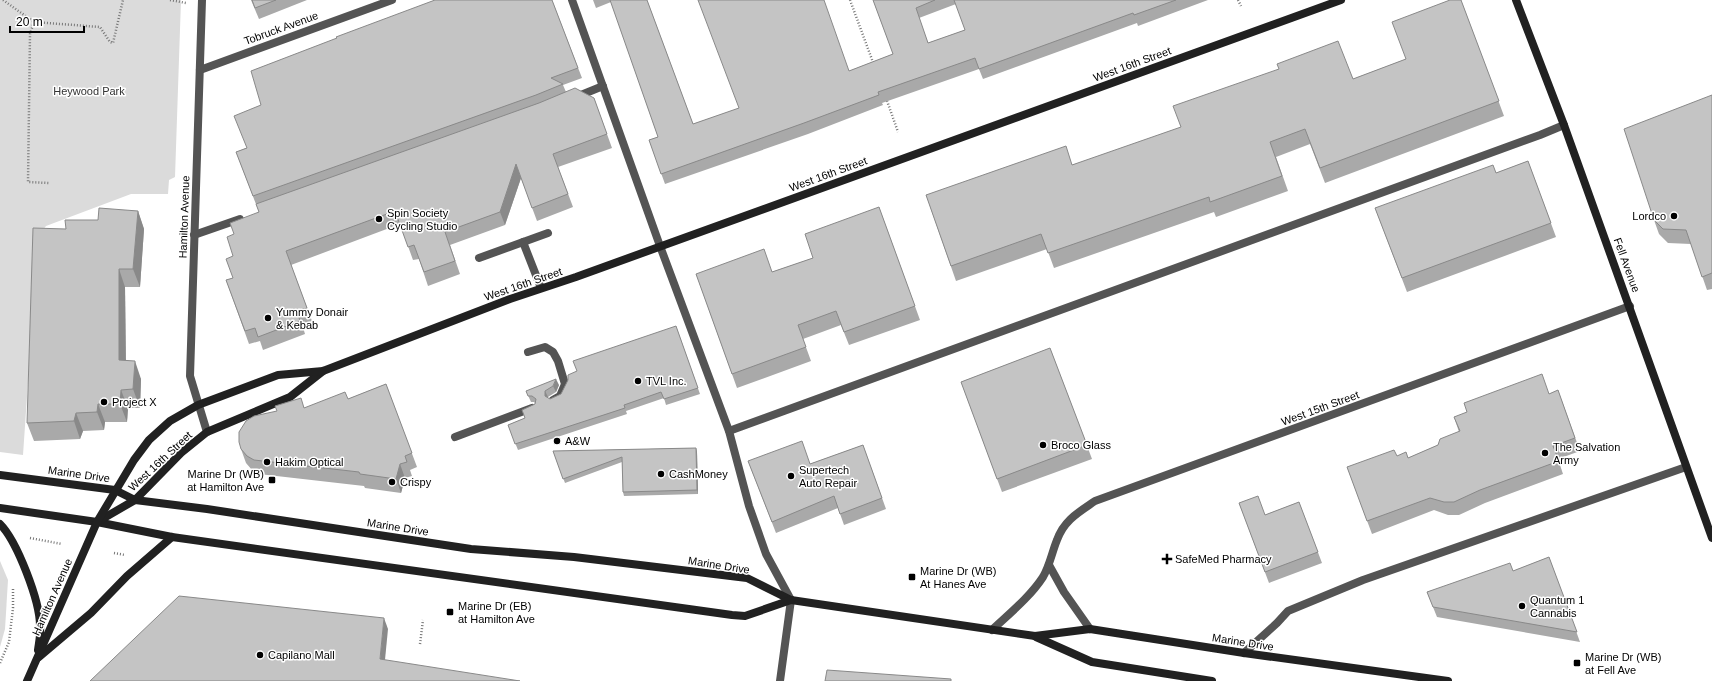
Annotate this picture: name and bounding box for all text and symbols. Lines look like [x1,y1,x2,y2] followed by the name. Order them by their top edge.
[10,8,84,34] scale bar
[242,9,320,47] street label: Tobruck Avenue
[16,15,43,29] text: 20 m
[1092,44,1172,84] street label: West 16th Street
[53,85,125,97] park label: Heywood Park
[788,154,868,194] street label: West 16th Street
[177,175,191,259] street label: Hamilton Avenue
[387,207,457,232] place label: Spin Society Cycling Studio
[1632,210,1666,222] place label: Lordco
[1669,211,1679,221] marker: Lordco
[374,214,384,224] marker: Spin Society Cycling Studio
[1612,236,1642,294] street label: Fell Avenue
[482,265,564,303] street label: West 16th Street
[276,306,348,331] place label: Yummy Donair & Kebab
[263,313,273,323] marker: Yummy Donair & Kebab
[646,375,687,387] place label: TVL Inc.
[633,376,643,386] marker: TVL Inc.
[1280,388,1360,428] street label: West 15th Street
[112,396,157,408] place label: Project X
[99,397,109,407] marker: Project X
[126,429,194,493] street label: West 16th Street
[565,435,591,447] place label: A&W
[552,436,562,446] marker: A&W
[1051,439,1111,451] place label: Broco Glass
[1038,440,1048,450] marker: Broco Glass
[1553,441,1620,466] place label: The Salvation Army
[1540,448,1550,458] marker: The Salvation Army
[275,456,343,468] place label: Hakim Optical
[262,457,272,467] marker: Hakim Optical
[47,464,111,484] street label: Marine Drive
[799,464,857,489] place label: Supertech Auto Repair
[187,468,264,493] place label: Marine Dr (WB) at Hamilton Ave
[669,468,728,480] place label: CashMoney
[656,469,666,479] marker: CashMoney
[786,471,796,481] marker: Supertech Auto Repair
[267,475,277,485] marker: Marine Dr (WB) at Hamilton Ave
[400,476,432,488] place label: Crispy
[387,477,397,487] marker: Crispy
[366,516,430,538] street label: Marine Drive
[1175,553,1272,565] place label: SafeMed Pharmacy
[687,554,751,576] street label: Marine Drive
[1162,554,1172,564] marker: SafeMed Pharmacy
[30,557,74,637] street label: Hamilton Avenue
[920,565,996,590] place label: Marine Dr (WB) At Hanes Ave
[907,572,917,582] marker: Marine Dr (WB) At Hanes Ave
[1530,594,1584,619] place label: Quantum 1 Cannabis
[458,600,535,625] place label: Marine Dr (EB) at Hamilton Ave
[1517,601,1527,611] marker: Quantum 1 Cannabis
[445,607,455,617] marker: Marine Dr (EB) at Hamilton Ave
[1211,631,1275,653] street label: Marine Drive
[268,649,335,661] place label: Capilano Mall
[255,650,265,660] marker: Capilano Mall
[1585,651,1661,676] place label: Marine Dr (WB) at Fell Ave
[1572,658,1582,668] marker: Marine Dr (WB) at Fell Ave

